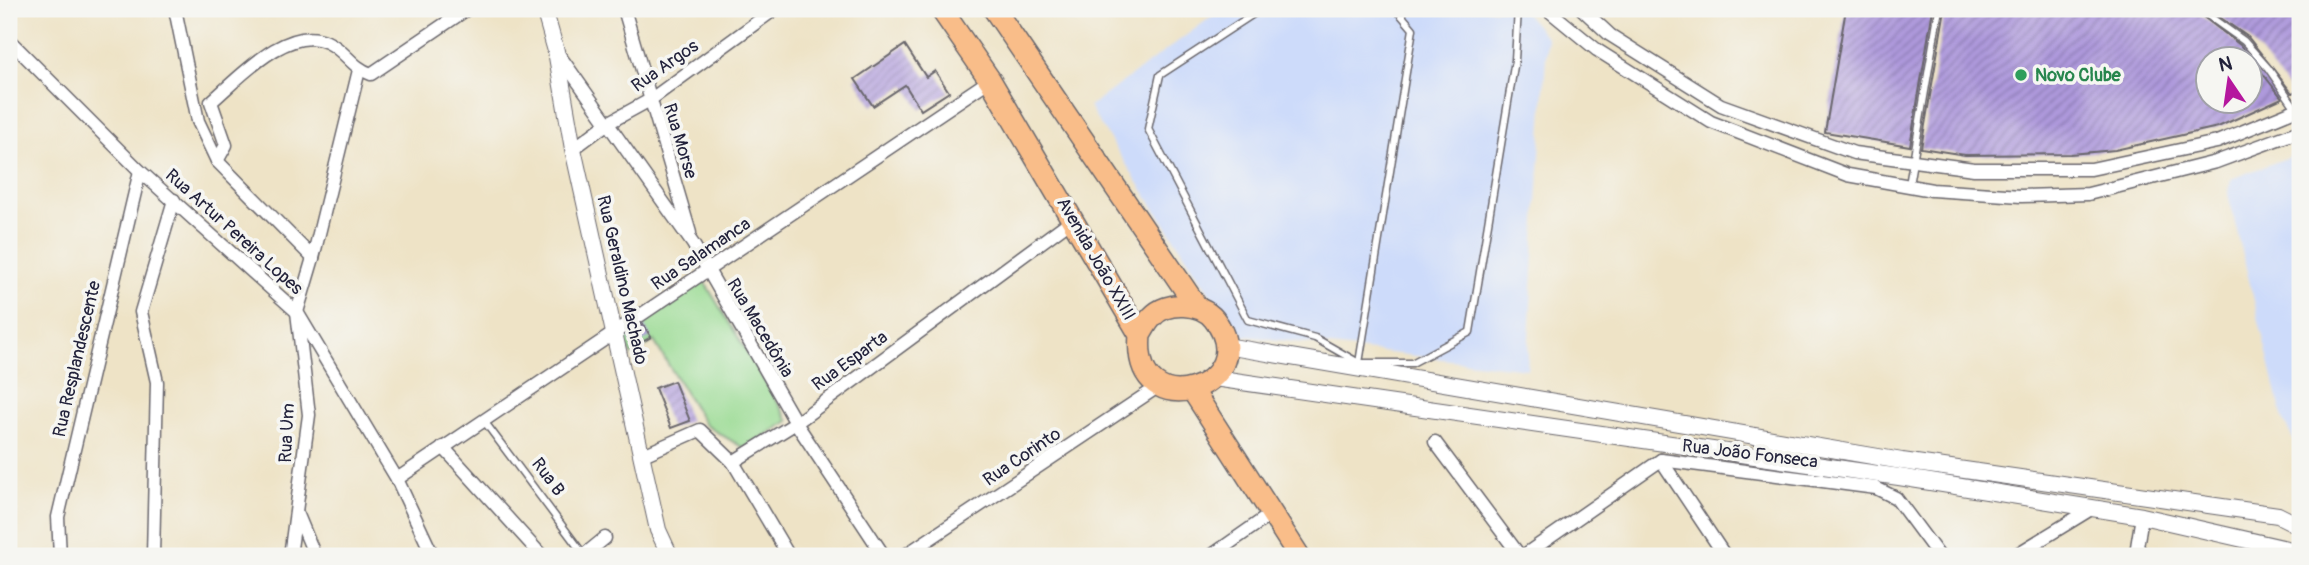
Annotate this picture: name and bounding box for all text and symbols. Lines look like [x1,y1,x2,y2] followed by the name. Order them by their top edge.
[627,35,703,97] street label: Rua Argos
[2194,46,2264,116] north arrow
[2216,51,2235,78] text: N
[2035,64,2122,87] place label: Novo Clube
[2013,67,2029,83] marker: Novo Clube
[658,100,702,182] street label: Rua Morse
[160,164,308,300] street label: Rua Artur Pereira Lopes
[591,193,653,367] street label: Rua Geraldino Machado
[1051,193,1141,325] street label: Avenida João XXIII
[647,212,755,296] street label: Rua Salamanca
[721,274,799,382] street label: Rua Macedônia
[48,279,106,439] street label: Rua Resplandescente
[808,326,892,396] street label: Rua Esparta
[274,403,300,463] street label: Rua Um
[979,422,1066,491] street label: Rua Corinto
[1681,434,1819,474] street label: Rua João Fonseca
[526,453,570,501] street label: Rua B

